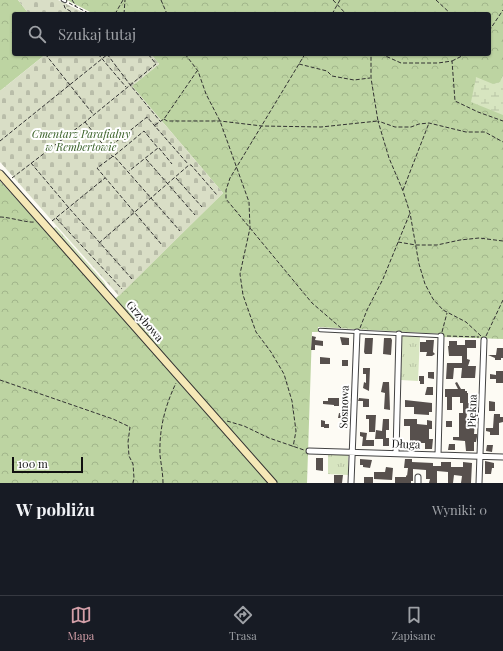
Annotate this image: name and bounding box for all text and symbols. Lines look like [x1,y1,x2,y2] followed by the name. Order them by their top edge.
[12,12,491,56] search box
[26,23,48,45] icon: search
[58,24,136,44] text: Szukaj tutaj
[32,126,131,154] park label: Cmentarz Parafialny w Rembertowie
[124,297,168,345] street label: Grzybowa
[335,385,352,429] street label: Sosnowa
[463,394,480,428] street label: Piękna
[391,436,421,452] street label: Długa
[12,455,83,474] scale bar
[18,456,48,471] text: 100 m
[16,498,95,520] text: W pobliżu
[432,501,487,518] text: Wyniki: 0
[67,604,94,643] tab: Mapa
[229,604,257,643] tab: Trasa
[391,604,436,643] tab: Zapisane

